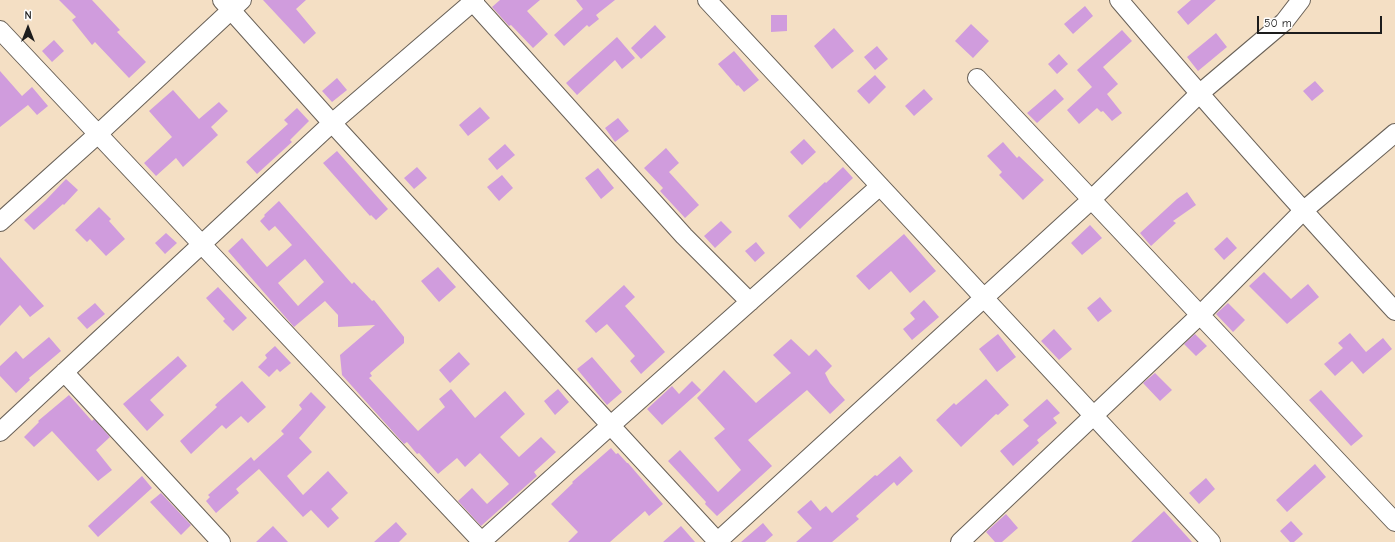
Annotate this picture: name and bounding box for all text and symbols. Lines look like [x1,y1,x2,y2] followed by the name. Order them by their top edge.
[8,8,48,48] north arrow
[1259,8,1384,34] scale bar
[24,9,32,22] text: N
[1264,16,1292,30] text: 50 m

